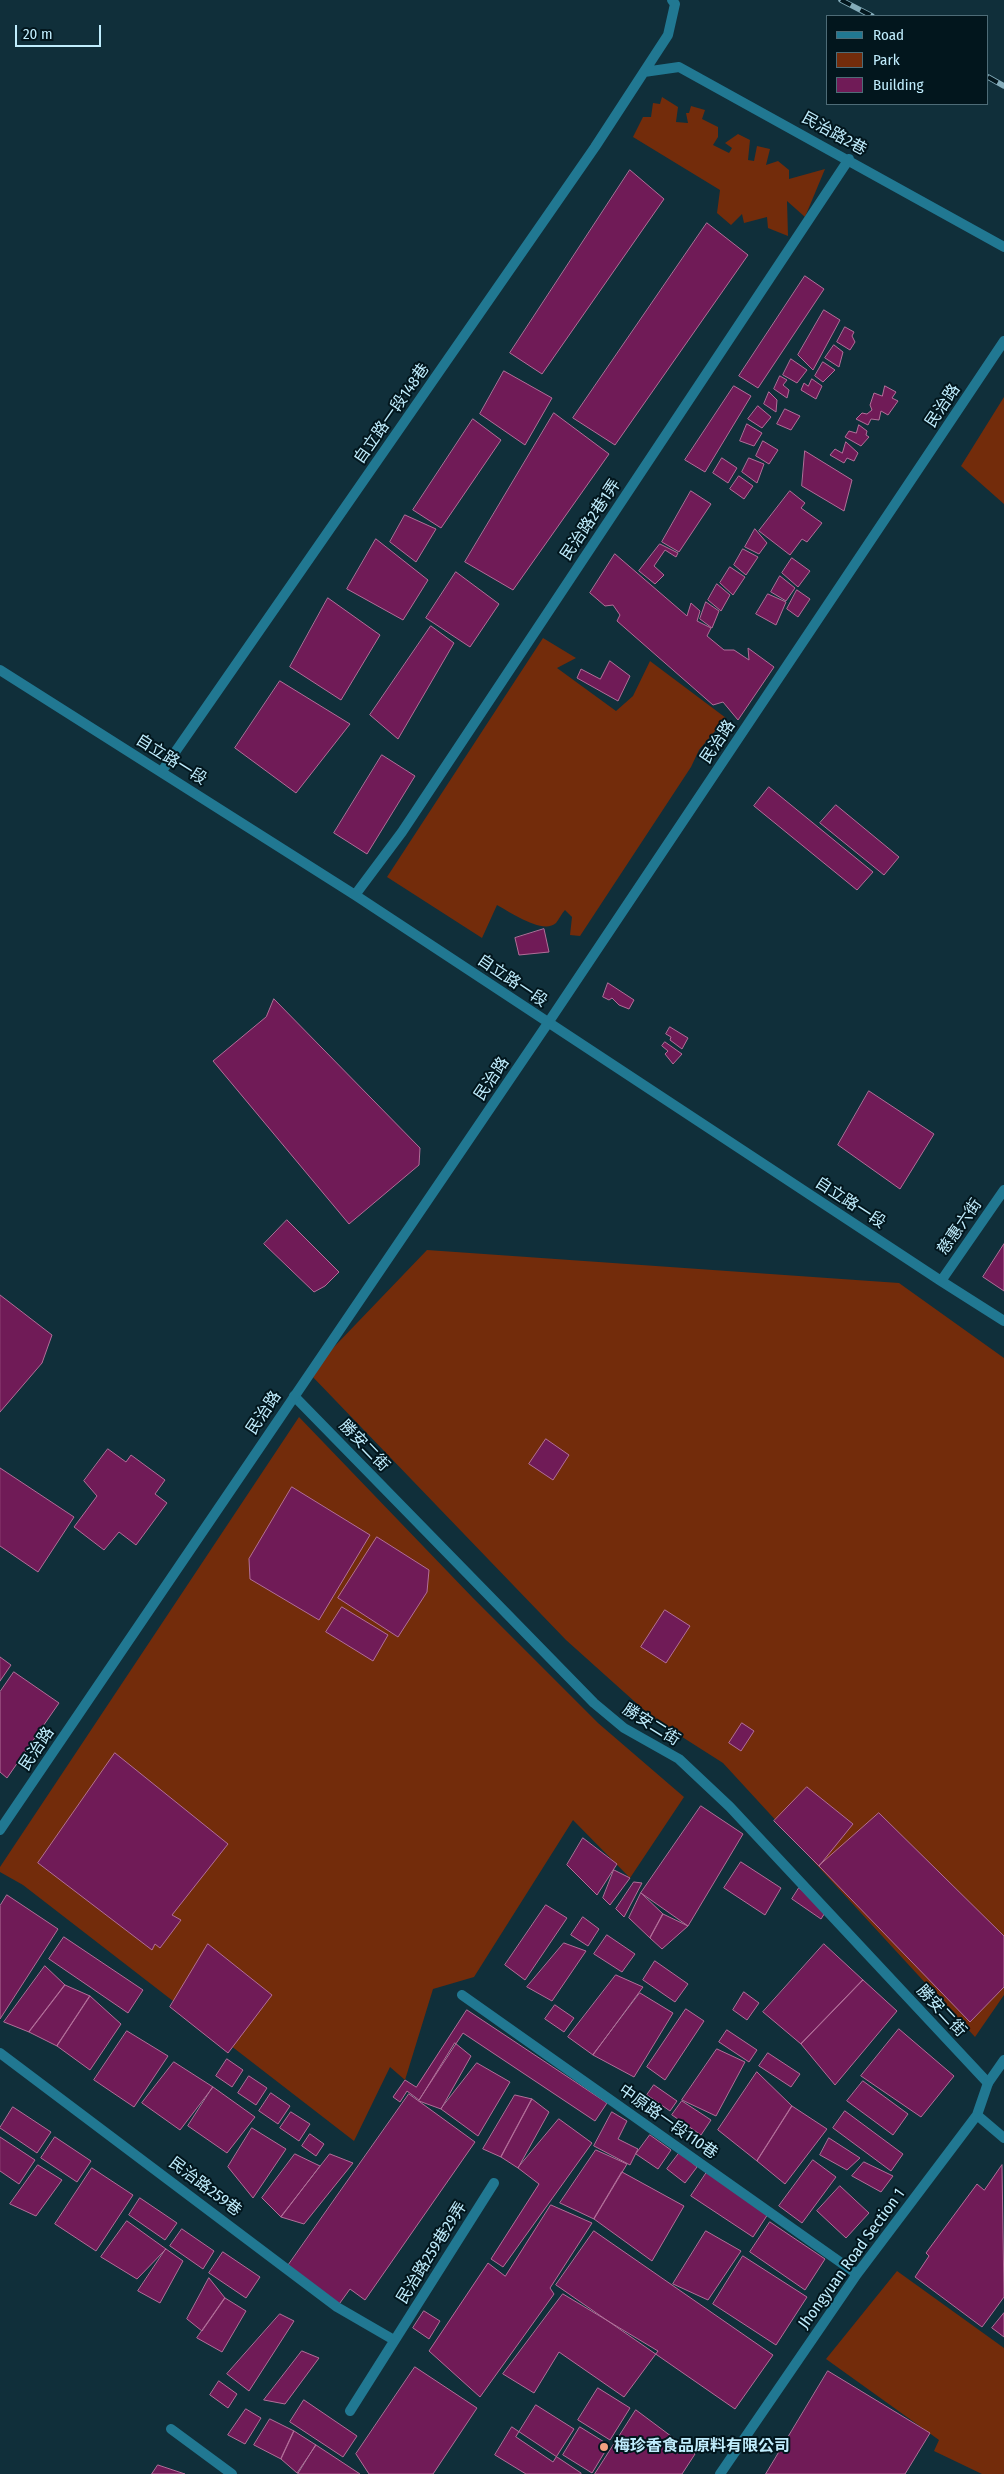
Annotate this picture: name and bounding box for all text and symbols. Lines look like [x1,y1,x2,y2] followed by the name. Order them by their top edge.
[18,15,104,47] scale bar
[826,15,989,105] legend
[23,25,53,43] text: 20 m
[873,26,904,44] text: Road
[873,51,900,69] text: Park
[873,76,924,94] text: Building
[798,108,870,160] street label: 民治路2巷
[350,360,434,468] street label: 自立路一段148巷
[922,381,964,431] street label: 民治路
[557,476,625,564] street label: 民治路2巷1弄
[697,717,739,767] street label: 民治路
[132,731,210,789] street label: 自立路一段
[473,951,551,1011] street label: 自立路一段
[471,1054,513,1104] street label: 民治路
[811,1173,889,1233] street label: 自立路一段
[934,1195,986,1259] street label: 慈惠六街
[243,1388,285,1438] street label: 民治路
[335,1416,393,1476] street label: 勝安二街
[619,1700,683,1750] street label: 勝安二街
[16,1724,58,1774] street label: 民治路
[912,1981,970,2041] street label: 勝安二街
[615,2081,721,2163] street label: 中原路一段110巷
[165,2153,245,2221] street label: 民治路259巷
[795,2185,909,2333] street label: Jhongyuan Road Section 1
[393,2198,471,2308] street label: 民治路259巷29弄
[614,2437,790,2457] place label: 梅珍香食品原料有限公司
[598,2441,610,2453] marker: 梅珍香食品原料有限公司

